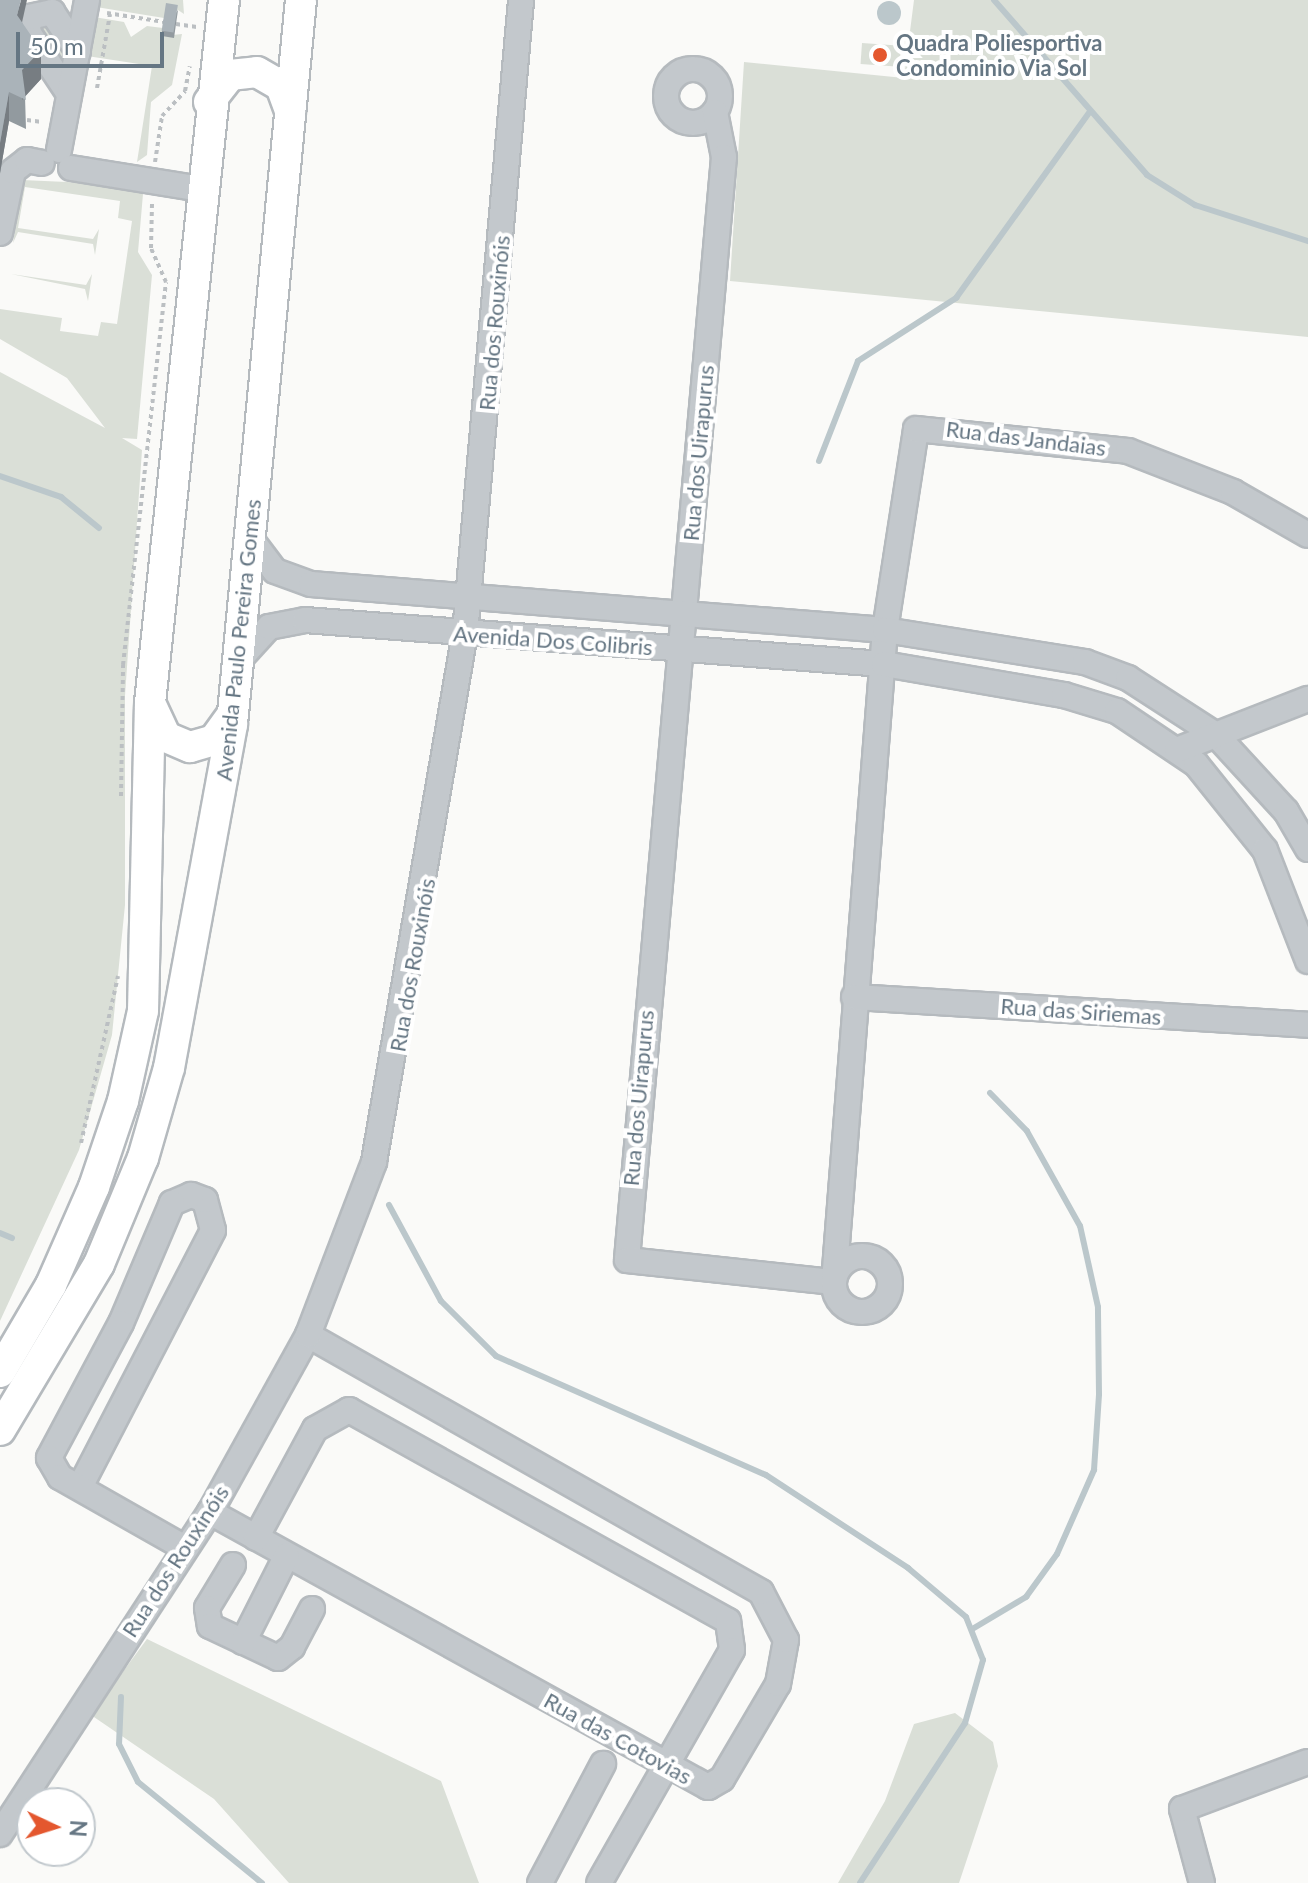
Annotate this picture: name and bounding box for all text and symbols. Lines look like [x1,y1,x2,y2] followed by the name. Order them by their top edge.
[20,16,168,66] scale bar
[896,29,1102,80] place label: Quadra Poliesportiva Condominio Via Sol
[30,31,84,60] text: 50 m
[871,46,889,64] marker: Quadra Poliesportiva Condominio Via Sol
[473,234,515,412] street label: Rua dos Rouxinóis
[677,364,719,542] street label: Rua dos Uirapurus
[944,415,1108,461] street label: Rua das Jandaias
[210,498,266,782] street label: Avenida Paulo Pereira Gomes
[452,620,654,660] street label: Avenida Dos Colibris
[384,876,440,1054] street label: Rua dos Rouxinóis
[1000,992,1162,1030] street label: Rua das Siriemas
[617,1009,659,1187] street label: Rua dos Uirapurus
[116,1480,234,1642] street label: Rua dos Rouxinóis
[540,1687,696,1789] street label: Rua das Cotovias
[16,1787,96,1867] north arrow
[64,1819,93,1838] text: N

